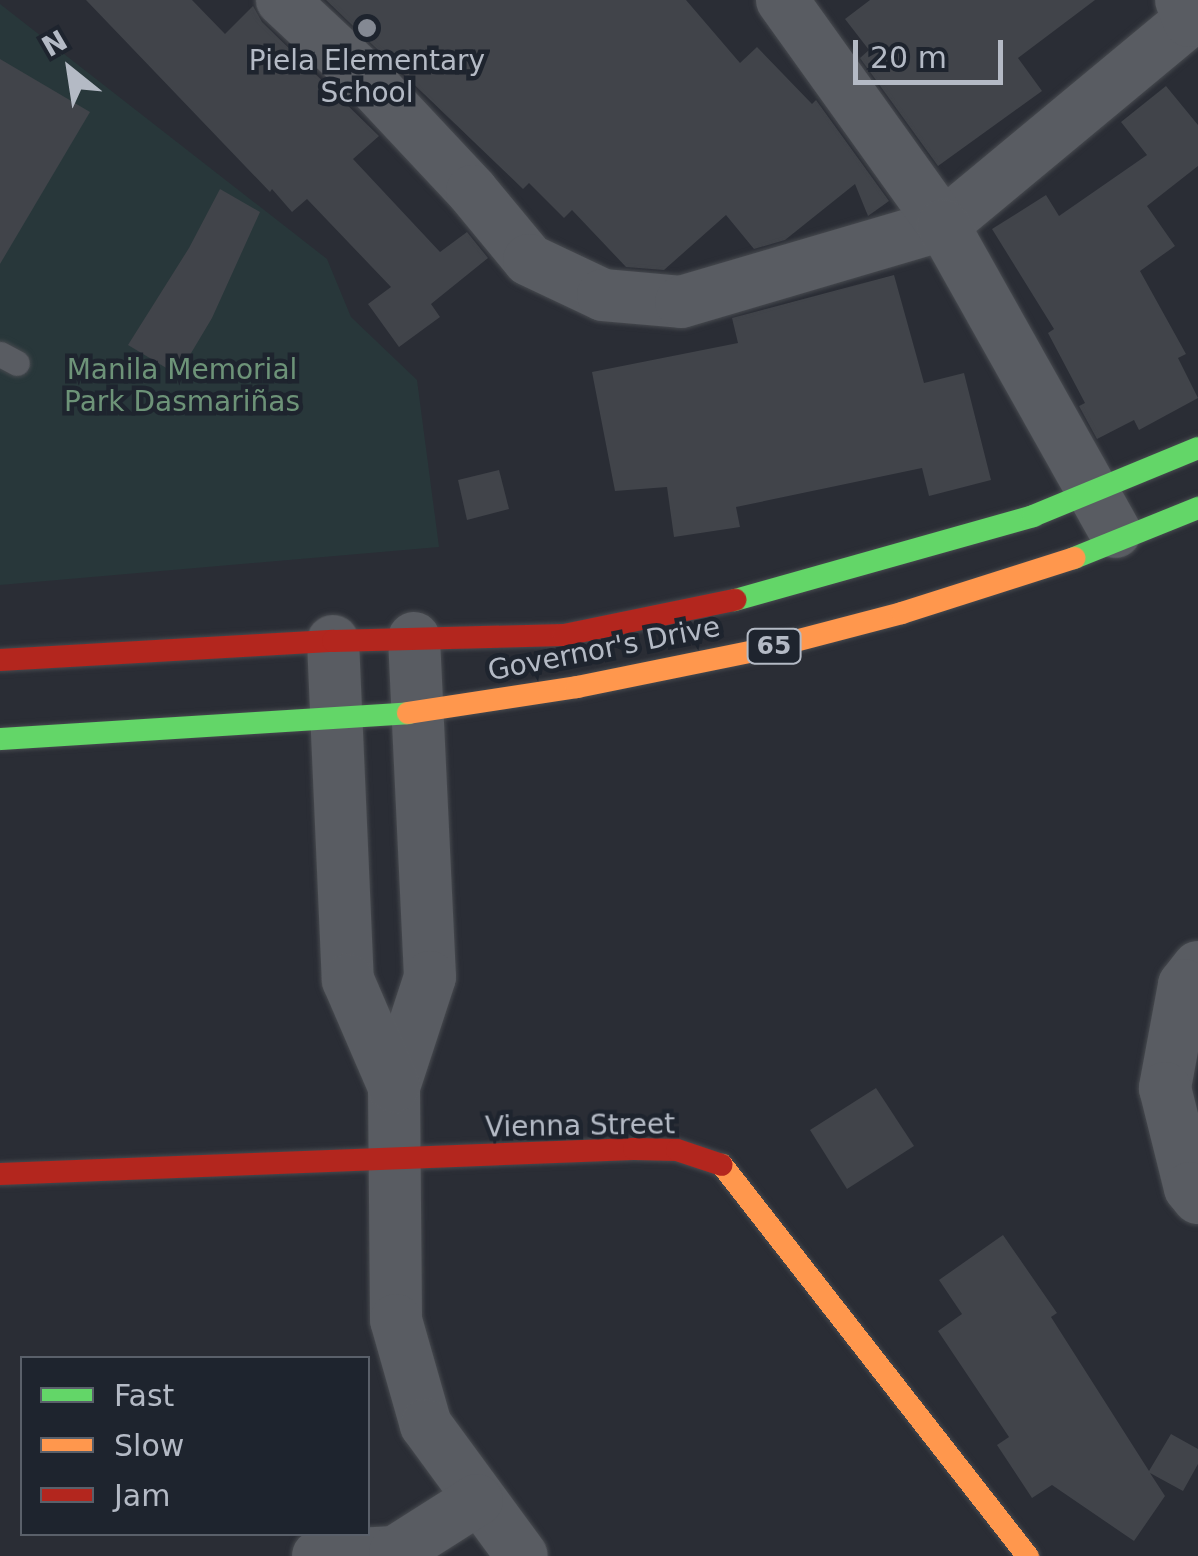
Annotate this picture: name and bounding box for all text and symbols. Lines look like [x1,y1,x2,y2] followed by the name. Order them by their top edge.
[356,17,378,39] marker: Piela Elementary School
[20,20,120,120] north arrow
[858,20,1008,82] scale bar
[36,23,73,64] text: N
[870,40,947,75] text: 20 m
[249,44,485,110] place label: Piela Elementary School
[64,353,300,419] park label: Manila Memorial Park Dasmariñas
[485,610,723,688] street label: Governor's Drive
[746,626,802,666] road number: 65
[485,1108,675,1144] street label: Vienna Street
[20,1356,370,1536] legend
[114,1378,174,1413] text: Fast
[114,1428,184,1463] text: Slow
[114,1478,170,1513] text: Jam

